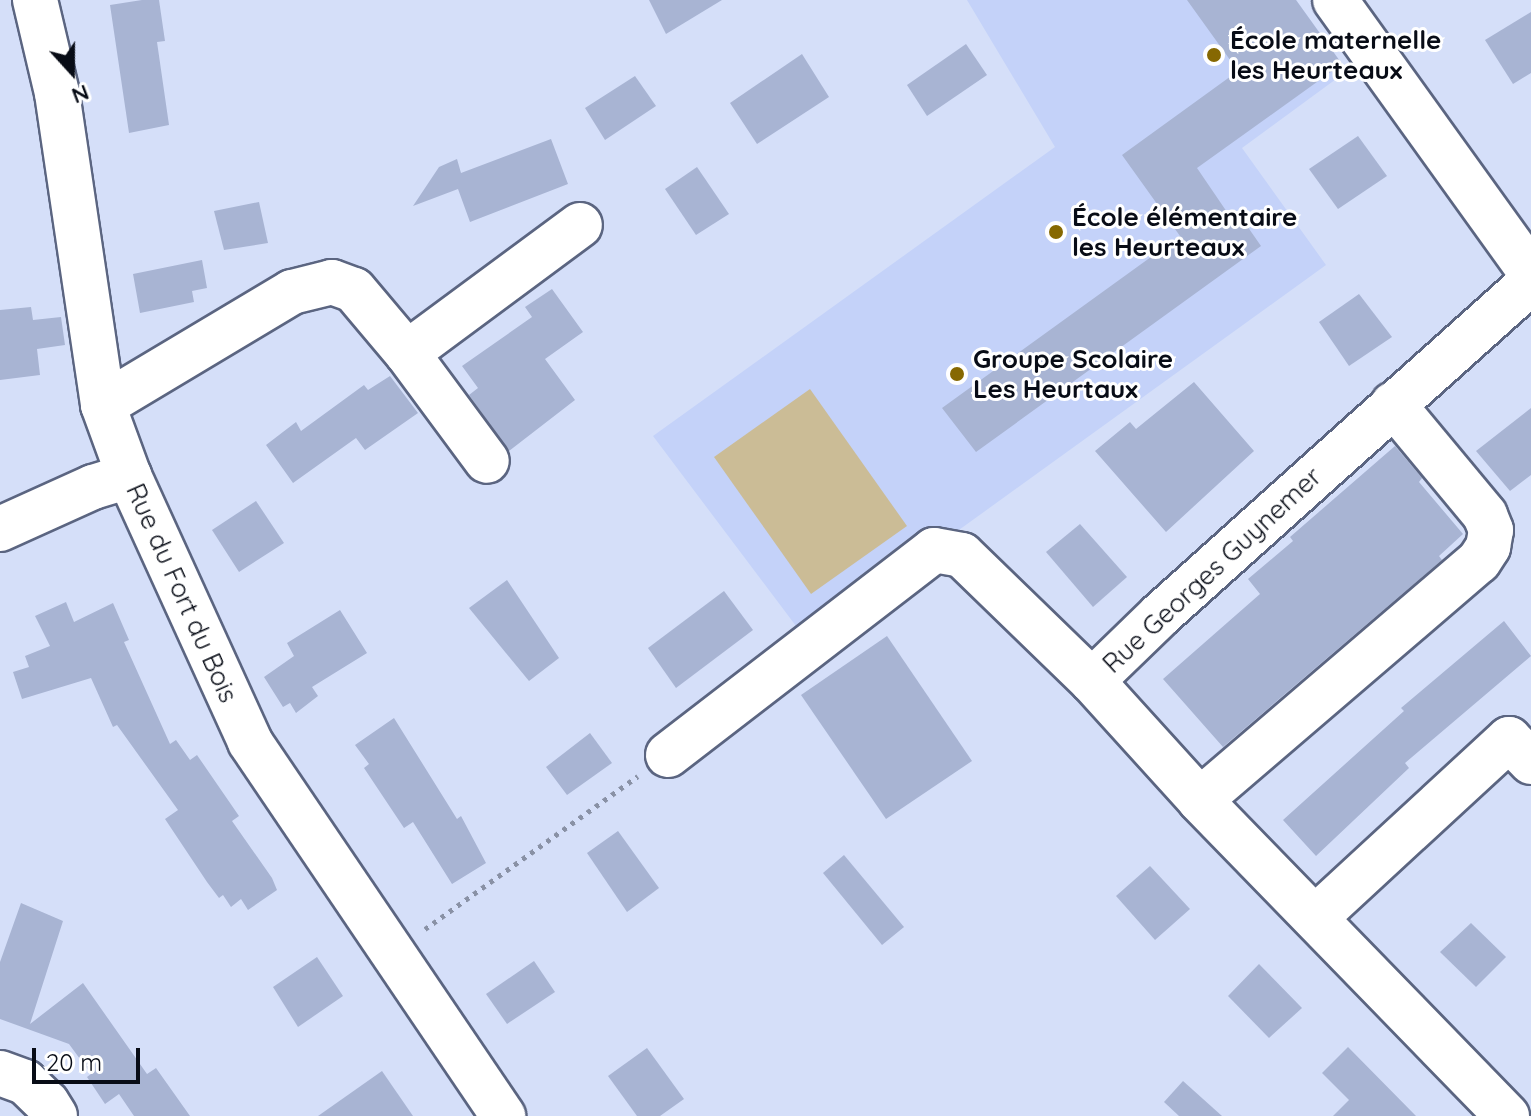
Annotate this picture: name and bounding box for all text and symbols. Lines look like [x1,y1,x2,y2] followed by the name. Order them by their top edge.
[1230,24,1441,86] place label: École maternelle les Heurteaux
[32,32,112,112] north arrow
[1205,46,1223,64] marker: École maternelle les Heurteaux
[68,78,93,110] text: N
[1072,201,1297,262] place label: École élémentaire les Heurteaux
[1047,223,1065,241] marker: École élémentaire les Heurteaux
[973,343,1173,404] place label: Groupe Scolaire Les Heurtaux
[948,365,966,383] marker: Groupe Scolaire Les Heurtaux
[1096,461,1328,679] street label: Rue Georges Guynemer
[120,479,244,707] street label: Rue du Fort du Bois
[36,1032,144,1082] scale bar
[46,1047,102,1077] text: 20 m

